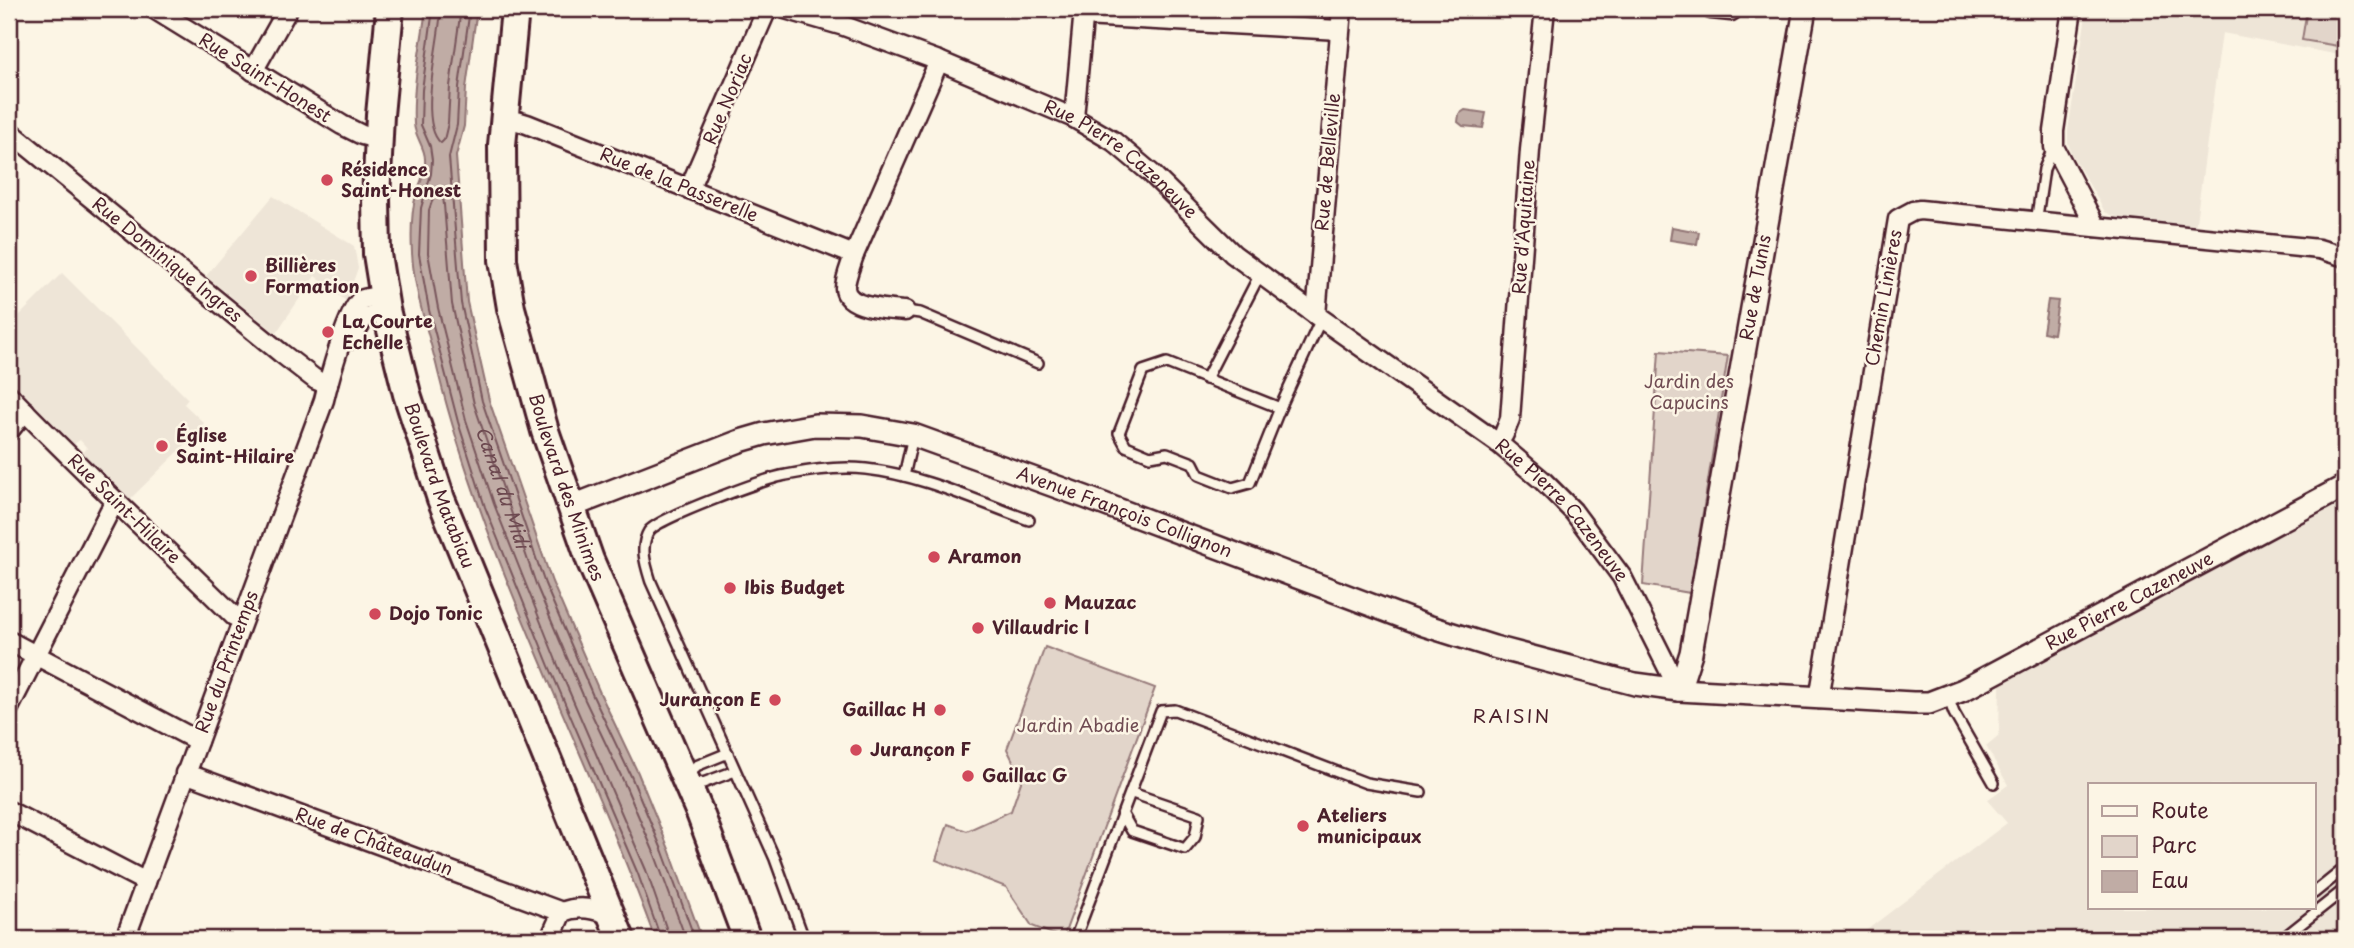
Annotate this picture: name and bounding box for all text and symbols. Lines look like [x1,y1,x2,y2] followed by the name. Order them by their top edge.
[194,25,337,128] street label: Rue Saint-Honest
[695,49,758,148] street label: Rue Noriac
[1040,92,1205,224] street label: Rue Pierre Cazeneuve
[1307,92,1346,232] street label: Rue de Belleville
[596,139,763,228] street label: Rue de la Passerelle
[341,155,462,203] place label: Résidence Saint-Honest
[1504,159,1541,295] street label: Rue d'Aquitaine
[319,172,335,188] marker: Résidence Saint-Honest
[87,190,249,328] street label: Rue Dominique Ingres
[1857,227,1908,368] street label: Chemin Linières
[1732,232,1777,342] street label: Rue de Tunis
[265,251,360,299] place label: Billières Formation
[243,268,259,284] marker: Billières Formation
[342,307,433,355] place label: La Courte Echelle
[320,324,336,340] marker: La Courte Echelle
[1644,367,1734,415] park label: Jardin des Capucins
[523,390,612,585] street label: Boulevard des Minimes
[399,399,483,572] street label: Boulevard Matabiau
[176,421,295,469] place label: Église Saint-Hilaire
[470,422,538,554] water label: Canal du Midi
[1490,431,1636,587] street label: Rue Pierre Cazeneuve
[154,438,170,454] marker: Église Saint-Hilaire
[62,447,188,569] street label: Rue Saint-Hilaire
[1013,459,1236,563] street label: Avenue François Collignon
[948,542,1022,569] place label: Aramon
[2040,544,2218,656] street label: Rue Pierre Cazeneuve
[926,549,942,565] marker: Aramon
[744,573,845,600] place label: Ibis Budget
[722,580,738,596] marker: Ibis Budget
[187,586,264,736] street label: Rue du Printemps
[1064,588,1137,615] place label: Mauzac
[1042,595,1058,611] marker: Mauzac
[389,599,483,626] place label: Dojo Tonic
[367,606,383,622] marker: Dojo Tonic
[992,613,1089,640] place label: Villaudric I
[970,620,986,636] marker: Villaudric I
[659,685,761,712] place label: Jurançon E
[767,692,783,708] marker: Jurançon E
[842,695,926,722] place label: Gaillac H
[1473,701,1551,729] district label: RAISIN
[932,702,948,718] marker: Gaillac H
[1017,711,1139,738] park label: Jardin Abadie
[870,735,972,762] place label: Jurançon F
[848,742,864,758] marker: Jurançon F
[982,761,1068,788] place label: Gaillac G
[960,768,976,784] marker: Gaillac G
[2088,783,2316,909] legend
[2151,793,2209,825] text: Route
[292,800,457,882] street label: Rue de Châteaudun
[1317,801,1421,849] place label: Ateliers municipaux
[1295,818,1311,834] marker: Ateliers municipaux
[2151,828,2197,860] text: Parc
[2151,863,2189,895] text: Eau

